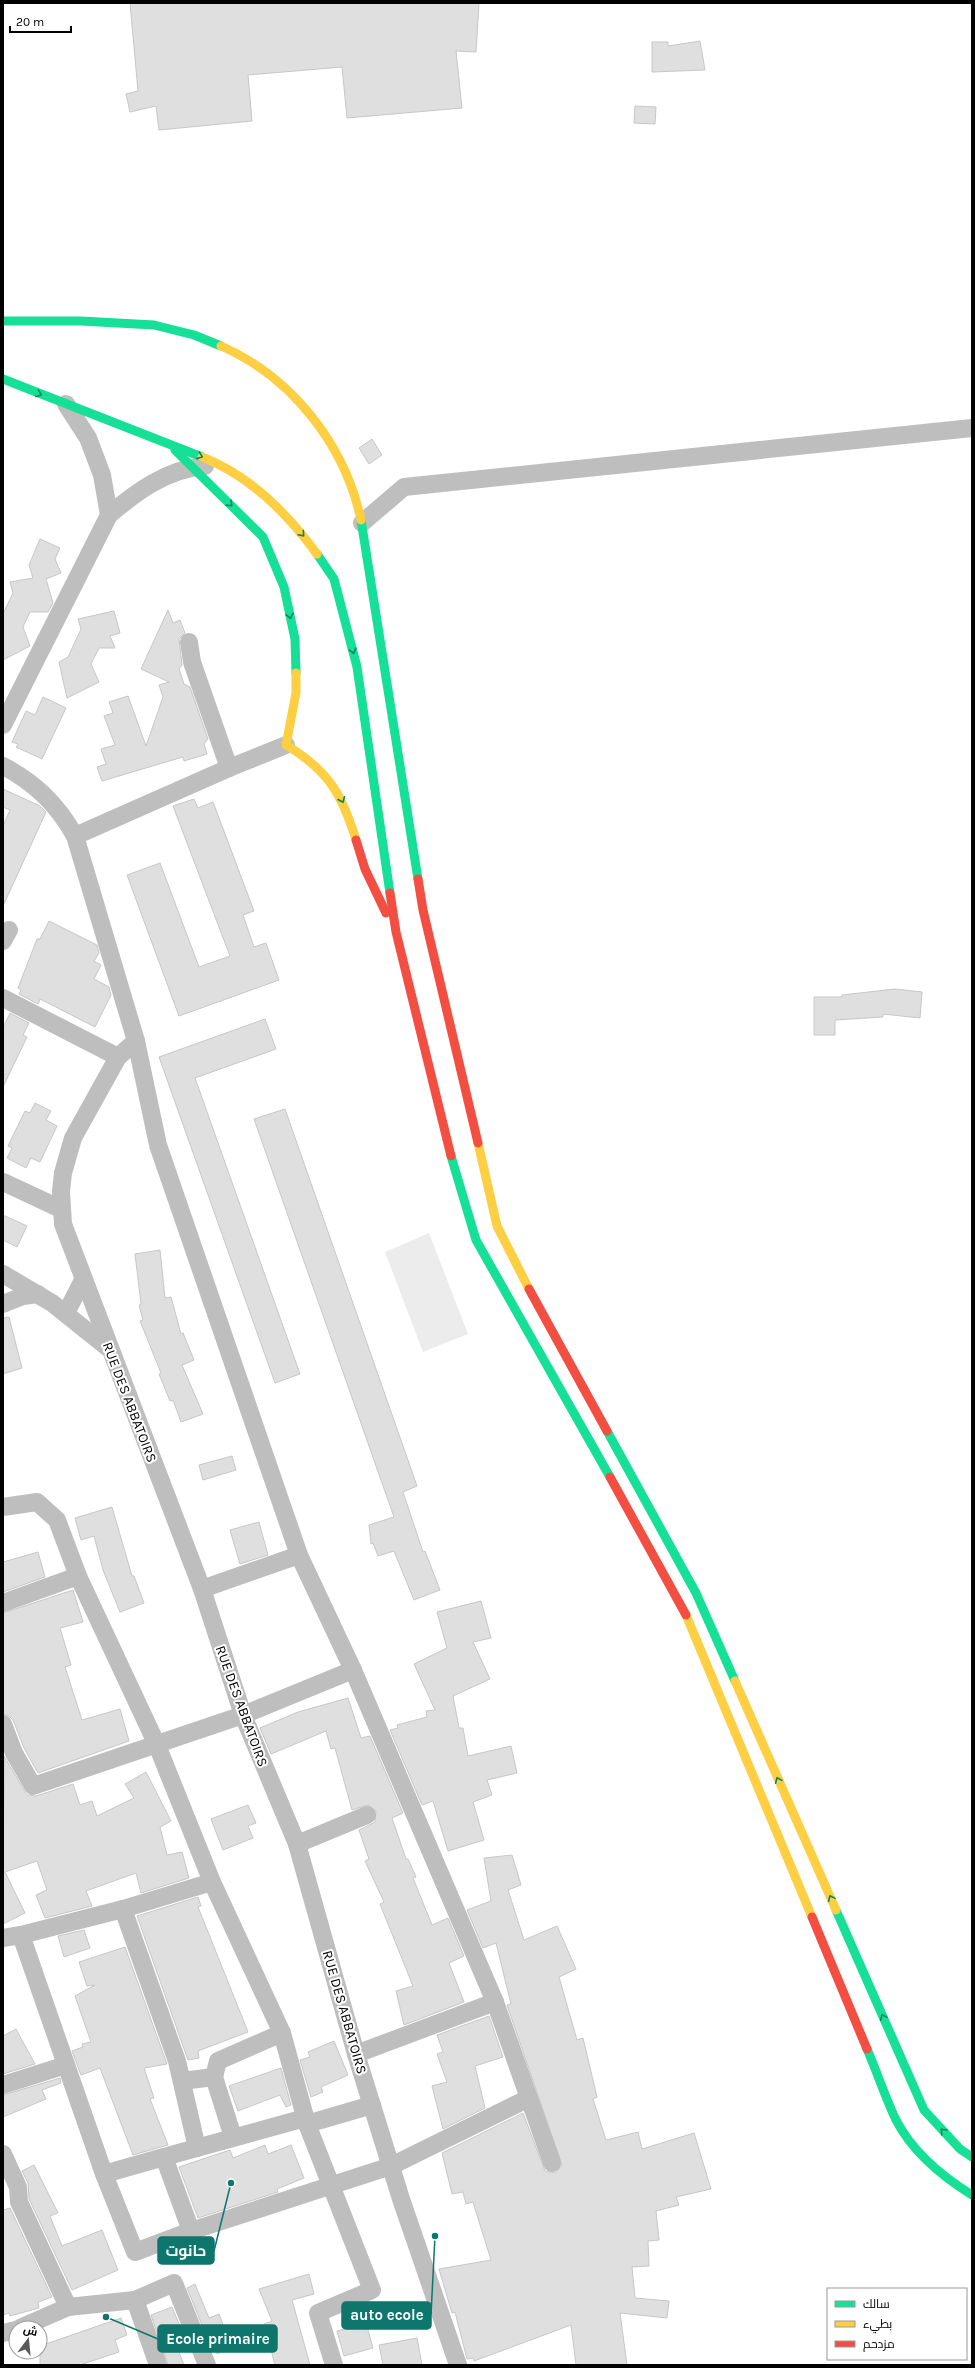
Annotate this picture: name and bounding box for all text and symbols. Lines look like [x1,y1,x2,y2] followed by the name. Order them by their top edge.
[10,8,71,34] scale bar
[16,15,44,29] text: 20 m
[36,389,43,397] one-way arrow
[196,451,203,459] one-way arrow
[225,500,233,507] one-way arrow
[297,529,304,536] one-way arrow
[286,613,294,619] one-way arrow
[348,647,357,654] one-way arrow
[337,796,345,804] one-way arrow
[99,1340,160,1465] street label: RUE DES ABBATOIRS
[212,1643,271,1769] street label: RUE DES ABBATOIRS
[775,1776,783,1784] one-way arrow
[828,1895,836,1903] one-way arrow
[319,1948,370,2076] street label: RUE DES ABBATOIRS
[880,2014,888,2022] one-way arrow
[941,2128,948,2136] one-way arrow
[158,2237,214,2264] callout: حانوت
[166,2242,206,2260] text: حانوت
[827,2288,967,2360] legend
[863,2297,890,2311] text: سالك
[342,2302,431,2329] callout: auto ecole
[350,2306,424,2324] text: auto ecole
[863,2317,892,2334] text: بطيء
[8,2320,48,2360] north arrow
[22,2323,39,2339] text: ش
[158,2325,277,2352] callout: Ecole primaire
[166,2330,270,2348] text: Ecole primaire
[863,2337,895,2352] text: مزدحم

